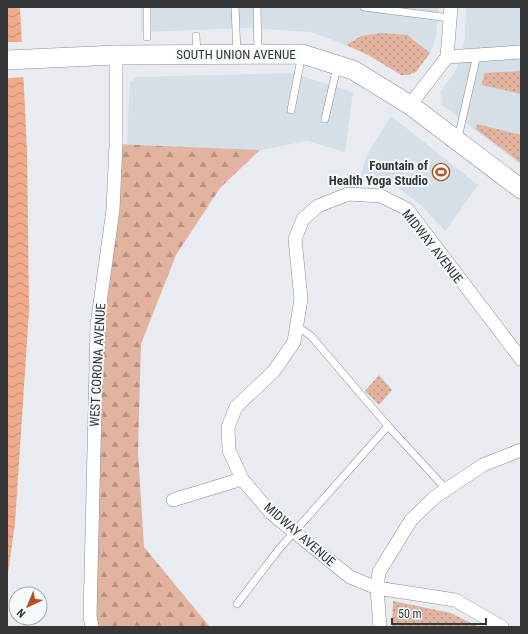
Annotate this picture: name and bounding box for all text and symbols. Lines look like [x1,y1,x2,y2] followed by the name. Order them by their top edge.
[176,47,296,62] street label: SOUTH UNION AVENUE
[329,158,429,188] place label: Fountain of Health Yoga Studio
[431,162,451,182] sports icon: Fountain of Health Yoga Studio
[399,206,466,286] street label: MIDWAY AVENUE
[87,303,108,427] street label: WEST CORONA AVENUE
[261,499,338,569] street label: MIDWAY AVENUE
[8,586,48,626] north arrow
[392,600,486,626] scale bar
[14,606,28,620] text: N
[398,607,422,621] text: 50 m

